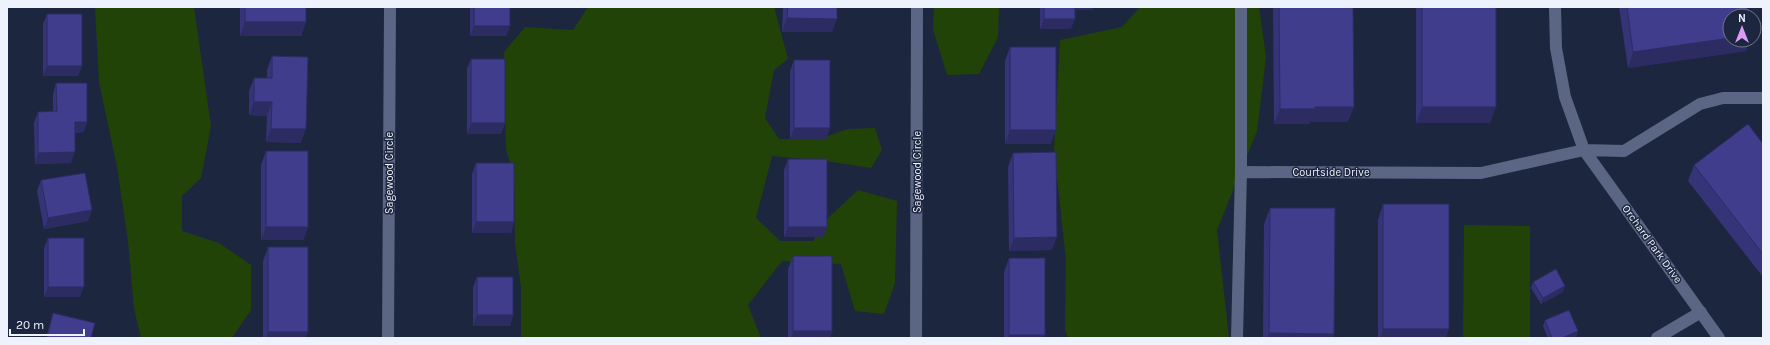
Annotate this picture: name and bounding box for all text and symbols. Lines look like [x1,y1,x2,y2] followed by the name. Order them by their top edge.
[1722,8,1762,48] north arrow
[1738,12,1746,25] text: N
[911,131,924,213] street label: Sagewood Circle
[383,132,396,214] street label: Sagewood Circle
[1292,166,1370,179] street label: Courtside Drive
[1619,202,1685,286] street label: Orchard Park Drive
[10,311,84,337] scale bar
[16,318,44,332] text: 20 m

